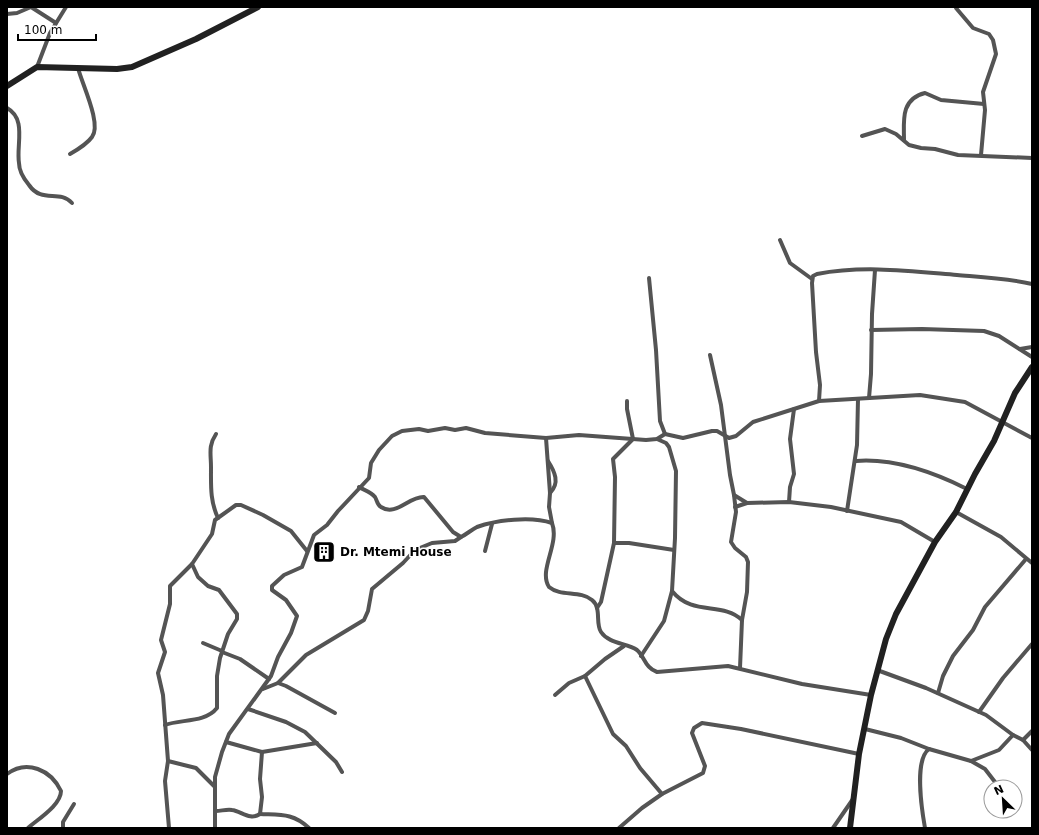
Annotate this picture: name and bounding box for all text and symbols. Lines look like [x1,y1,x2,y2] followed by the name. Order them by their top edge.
[18,16,96,42] scale bar
[24,23,62,37] text: 100 m
[311,539,337,565] building icon: Dr. Mtemi House
[340,545,452,559] place label: Dr. Mtemi House
[983,779,1023,819] north arrow
[992,783,1006,798] text: N

